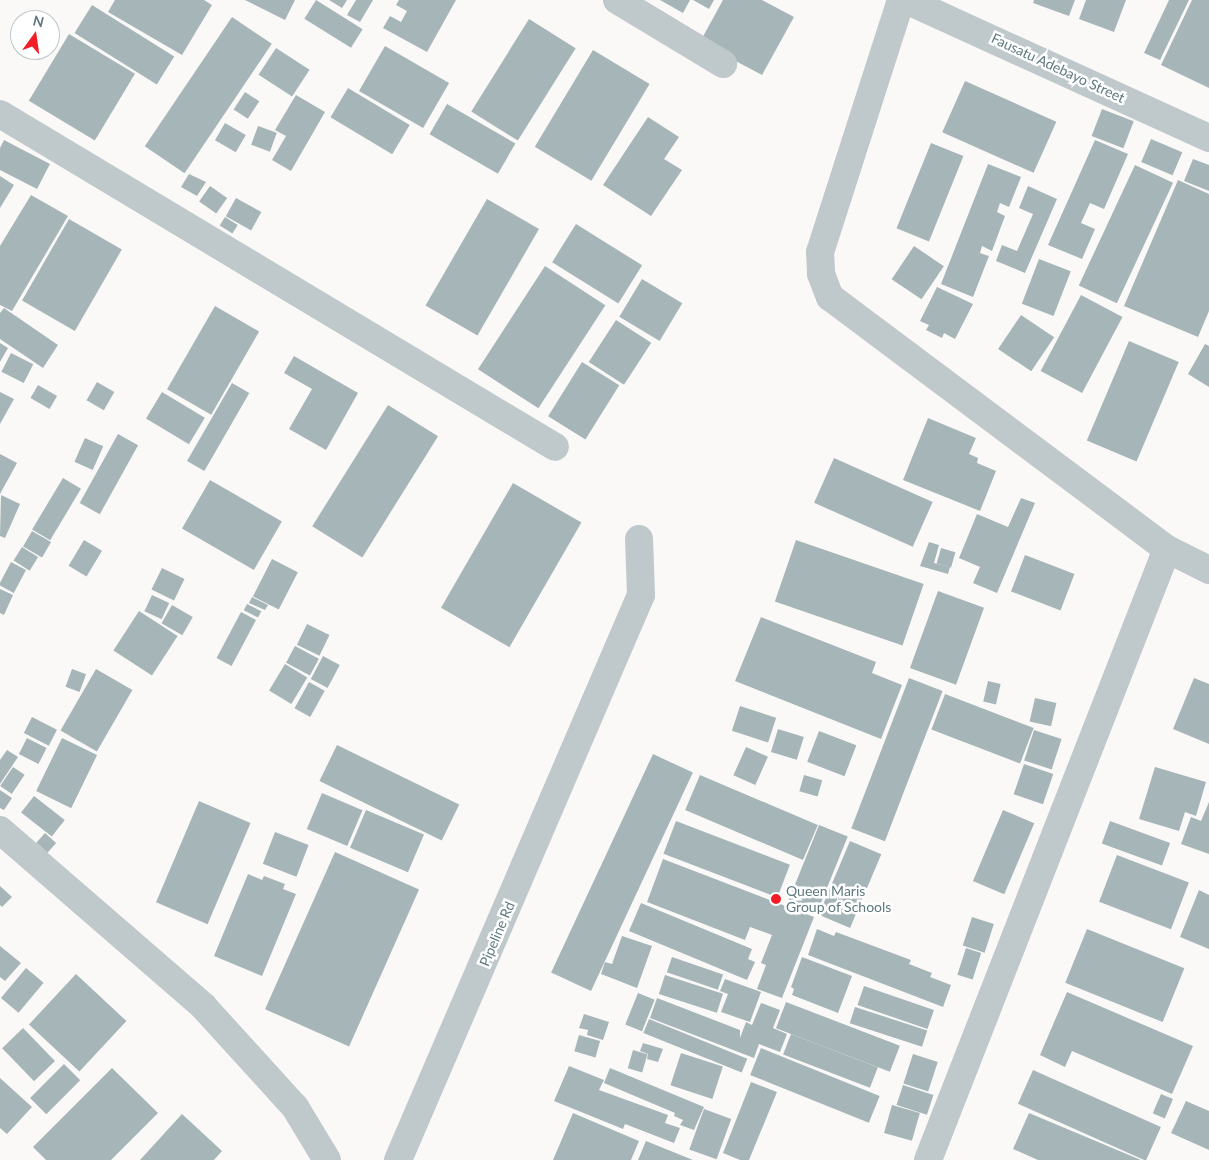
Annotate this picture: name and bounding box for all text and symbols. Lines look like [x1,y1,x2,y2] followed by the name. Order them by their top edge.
[10,10,60,60] north arrow
[31,11,46,30] text: N
[988,30,1128,106] street label: Fausatu Adebayo Street
[786,883,892,916] place label: Queen Maris Group of Schools
[770,893,782,905] marker: Queen Maris Group of Schools
[476,899,518,969] street label: Pipeline Rd

